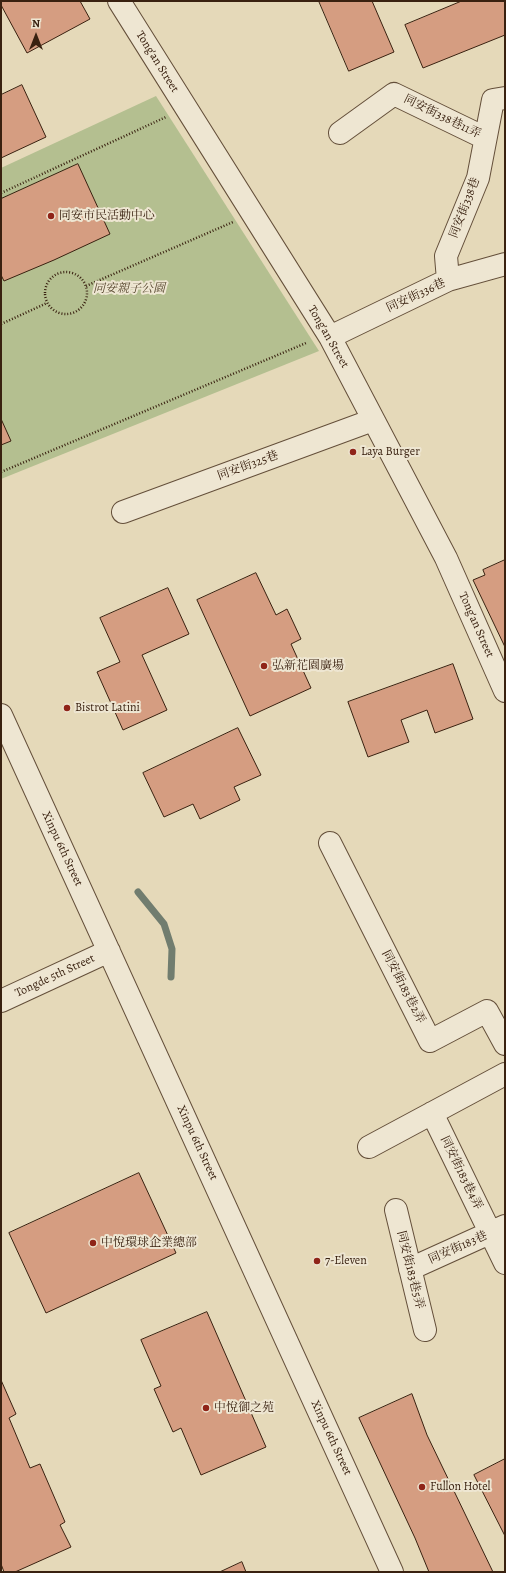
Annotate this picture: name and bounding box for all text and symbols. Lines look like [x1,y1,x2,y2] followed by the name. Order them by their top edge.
[16,16,56,56] north arrow
[32,16,40,31] text: N
[132,29,182,95] street label: Tong'an Street
[401,92,483,142] street label: 同安街338巷11弄
[447,176,483,240] street label: 同安街338巷
[59,209,155,223] place label: 同安市民活動中心
[46,211,56,221] marker: 同安市民活動中心
[384,276,448,316] street label: 同安街336巷
[93,282,165,296] park label: 同安親子公園
[304,303,352,371] street label: Tong'an Street
[361,445,420,459] place label: Laya Burger
[348,447,358,457] marker: Laya Burger
[216,448,280,484] street label: 同安街325巷
[455,590,497,660] street label: Tong'an Street
[272,659,344,673] place label: 弘新花園廣場
[259,661,269,671] marker: 弘新花園廣場
[75,701,140,715] place label: Bistrot Latini
[62,703,72,713] marker: Bistrot Latini
[38,809,86,889] street label: Xinpu 6th Street
[378,948,428,1026] street label: 同安街183巷2弄
[13,951,97,1001] street label: Tongde 5th Street
[173,1103,221,1183] street label: Xinpu 6th Street
[437,1134,485,1212] street label: 同安街183巷4弄
[393,1229,427,1311] street label: 同安街183巷5弄
[426,1229,490,1267] street label: 同安街183巷
[101,1236,197,1250] place label: 中悅環球企業總部
[88,1238,98,1248] marker: 中悅環球企業總部
[325,1254,367,1268] place label: 7-Eleven
[312,1256,322,1266] marker: 7-Eleven
[307,1398,355,1478] street label: Xinpu 6th Street
[214,1401,274,1415] place label: 中悅御之苑
[201,1403,211,1413] marker: 中悅御之苑
[430,1480,490,1494] place label: Fullon Hotel
[417,1482,427,1492] marker: Fullon Hotel

